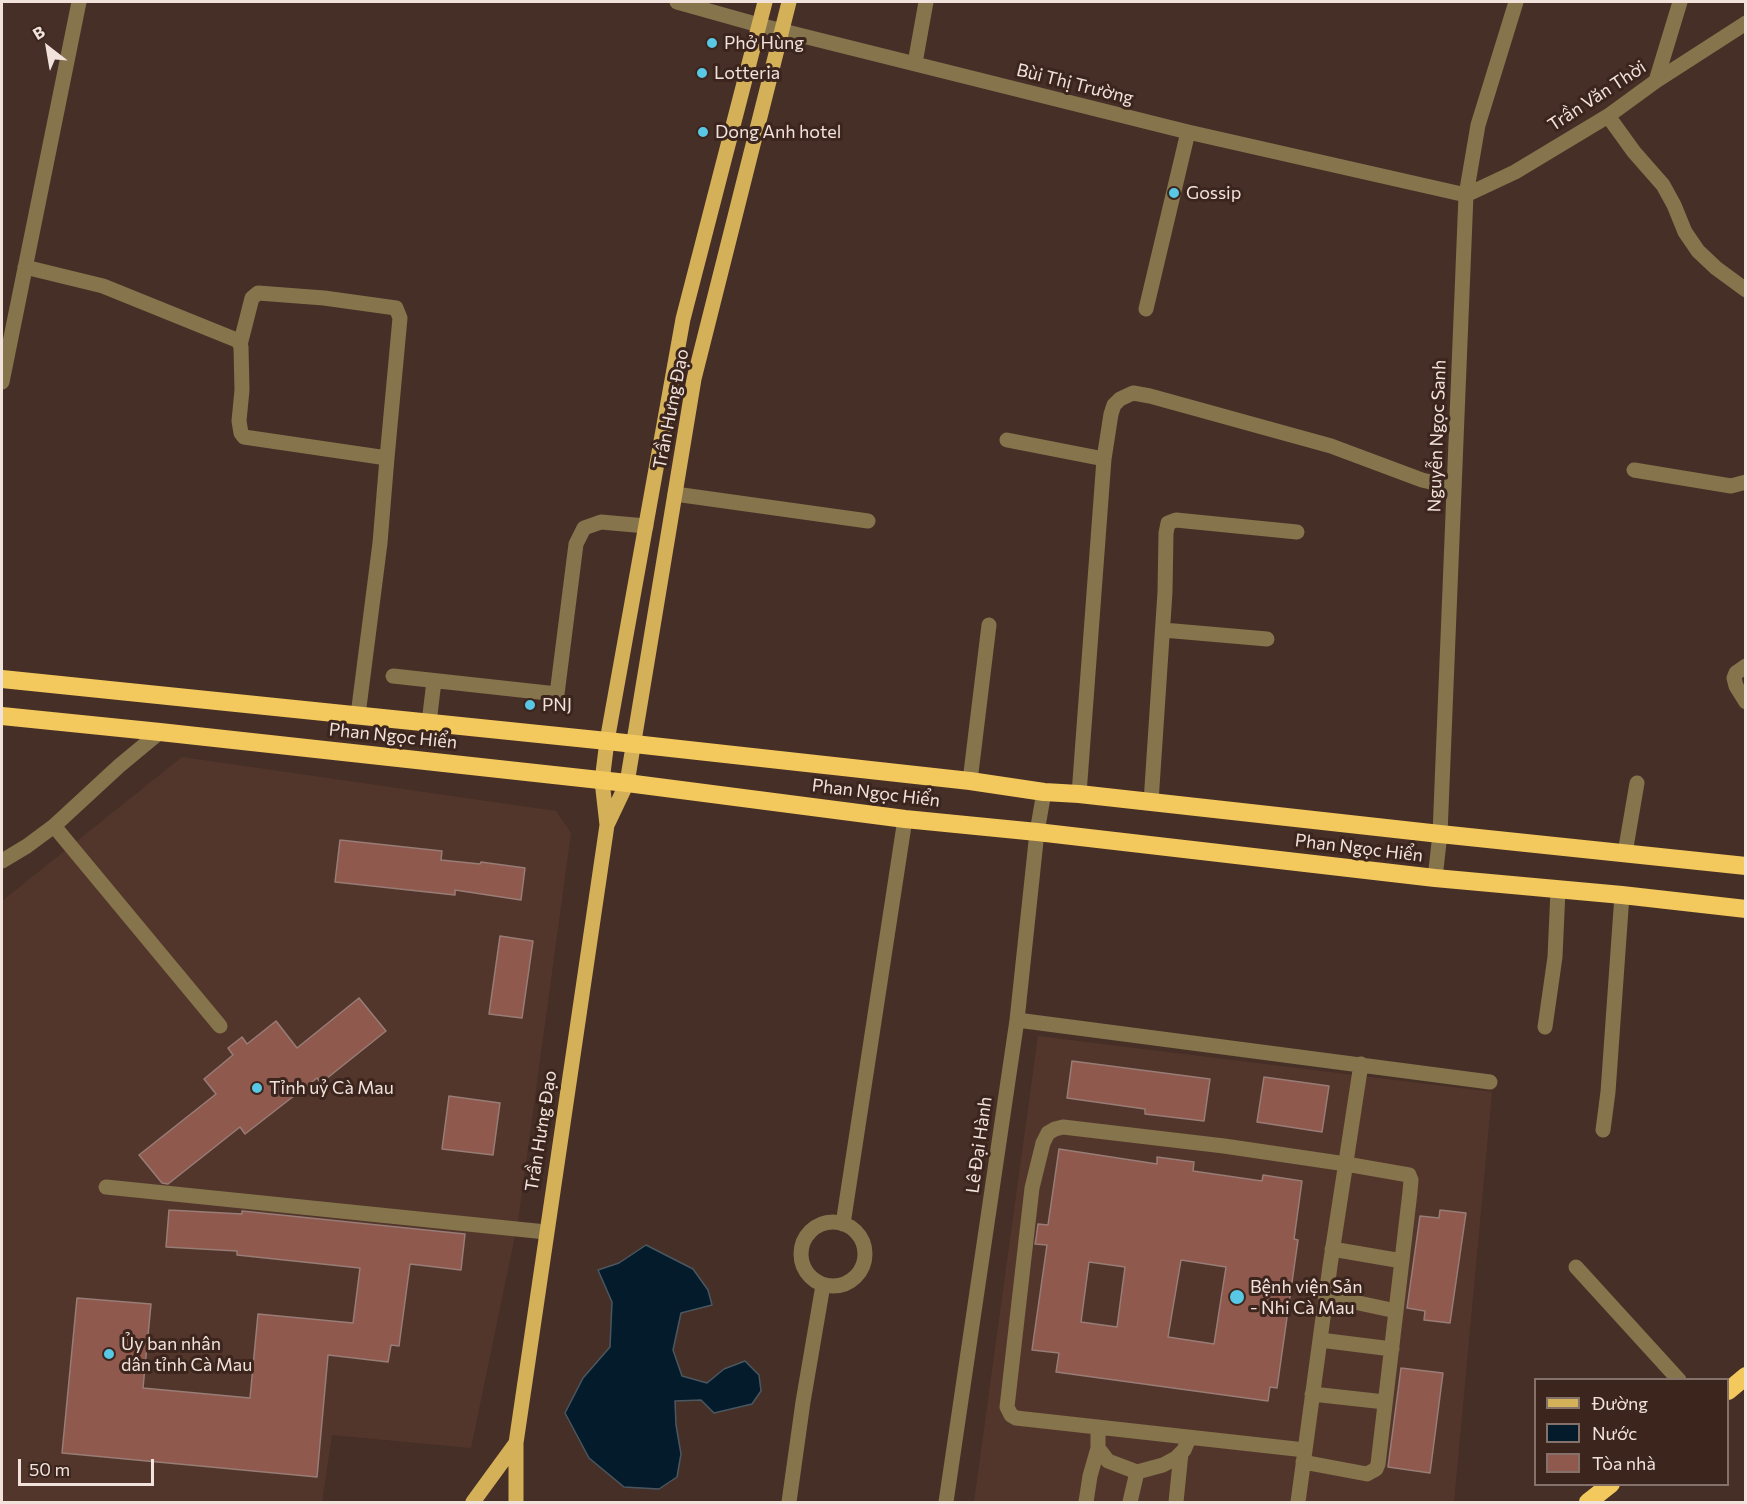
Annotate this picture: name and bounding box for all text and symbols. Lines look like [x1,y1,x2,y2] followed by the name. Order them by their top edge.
[18,18,78,78] north arrow
[29,21,48,43] text: B
[724,32,804,54] place label: Phở Hùng
[705,36,719,50] marker: Phở Hùng
[1544,56,1650,136] street label: Trần Văn Thời
[1014,59,1136,109] street label: Bùi Thị Trường
[714,62,780,84] place label: Lotteria
[695,66,709,80] marker: Lotteria
[715,121,841,143] place label: Dong Anh hotel
[696,125,710,139] marker: Dong Anh hotel
[1186,182,1241,204] place label: Gossip
[1167,186,1181,200] marker: Gossip
[649,347,693,471] street label: Trần Hưng Đạo
[1424,359,1450,513] street label: Nguyễn Ngọc Sanh
[542,694,572,716] place label: PNJ
[523,698,537,712] marker: PNJ
[328,719,458,753] street label: Phan Ngọc Hiển
[811,774,941,812] street label: Phan Ngọc Hiển
[1294,829,1424,867] street label: Phan Ngọc Hiển
[521,1069,561,1193] street label: Trần Hưng Đạo
[269,1077,394,1099] place label: Tỉnh uỷ Cà Mau
[250,1081,264,1095] marker: Tỉnh uỷ Cà Mau
[962,1095,996,1195] street label: Lê Đại Hành
[1250,1276,1363,1318] place label: Bệnh viện Sản - Nhi Cà Mau
[1228,1288,1246,1306] marker: Bệnh viện Sản - Nhi Cà Mau
[121,1333,252,1376] place label: Ủy ban nhân dân tỉnh Cà Mau
[102,1347,116,1361] marker: Ủy ban nhân dân tỉnh Cà Mau
[1534,1378,1729,1486] legend
[1592,1392,1648,1414] text: Đường
[1592,1422,1637,1444] text: Nước
[21,1447,158,1485] scale bar
[1592,1452,1656,1474] text: Tòa nhà
[29,1458,70,1480] text: 50 m

